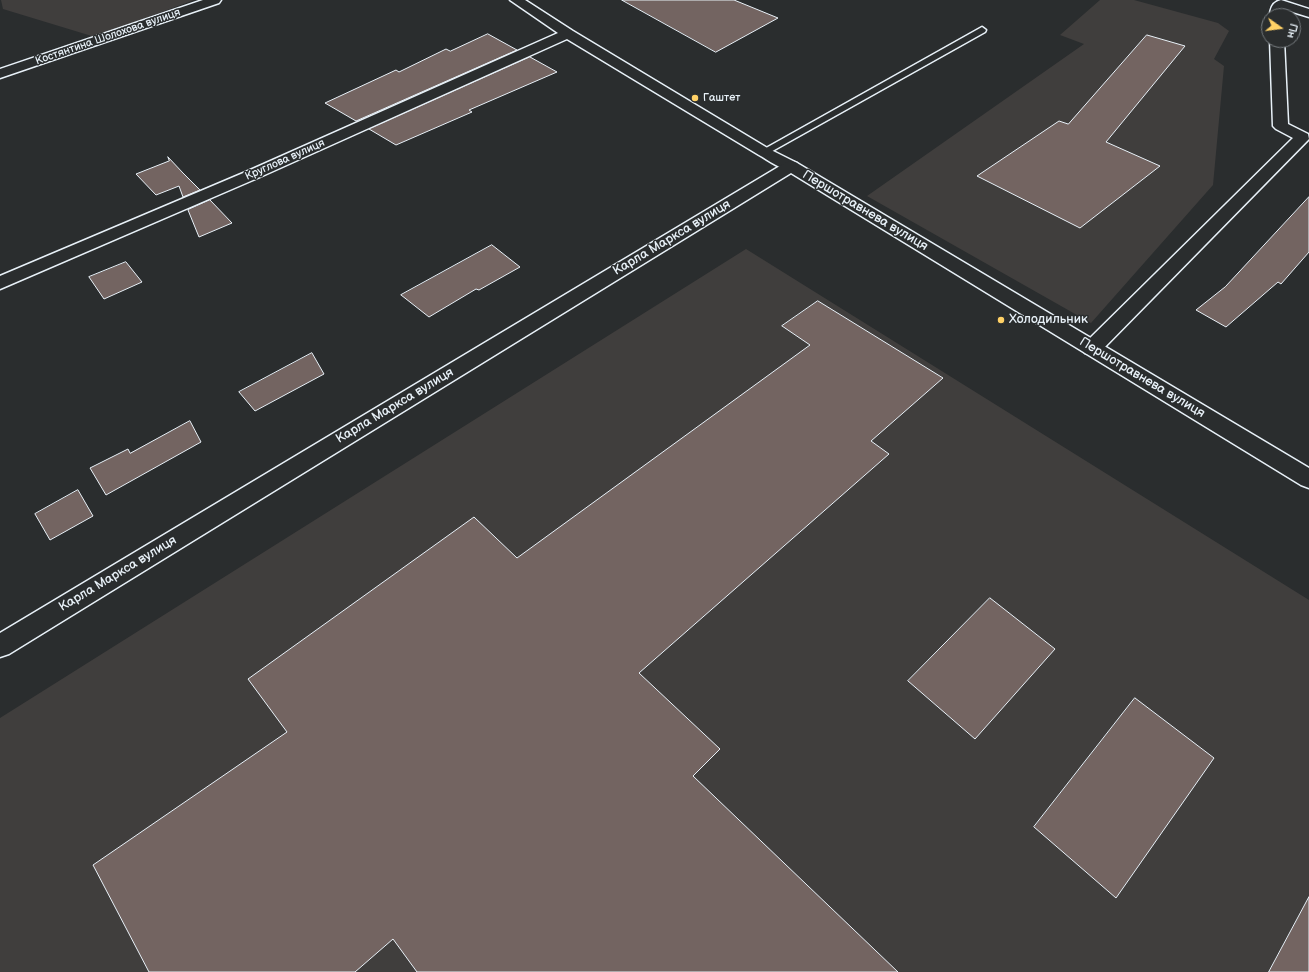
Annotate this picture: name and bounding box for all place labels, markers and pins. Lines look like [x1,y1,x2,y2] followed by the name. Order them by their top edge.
[703,91,740,105] place label: Гаштет
[690,93,700,103] marker: Гаштет
[1009,312,1088,328] place label: Холодильник
[996,315,1006,325] marker: Холодильник

